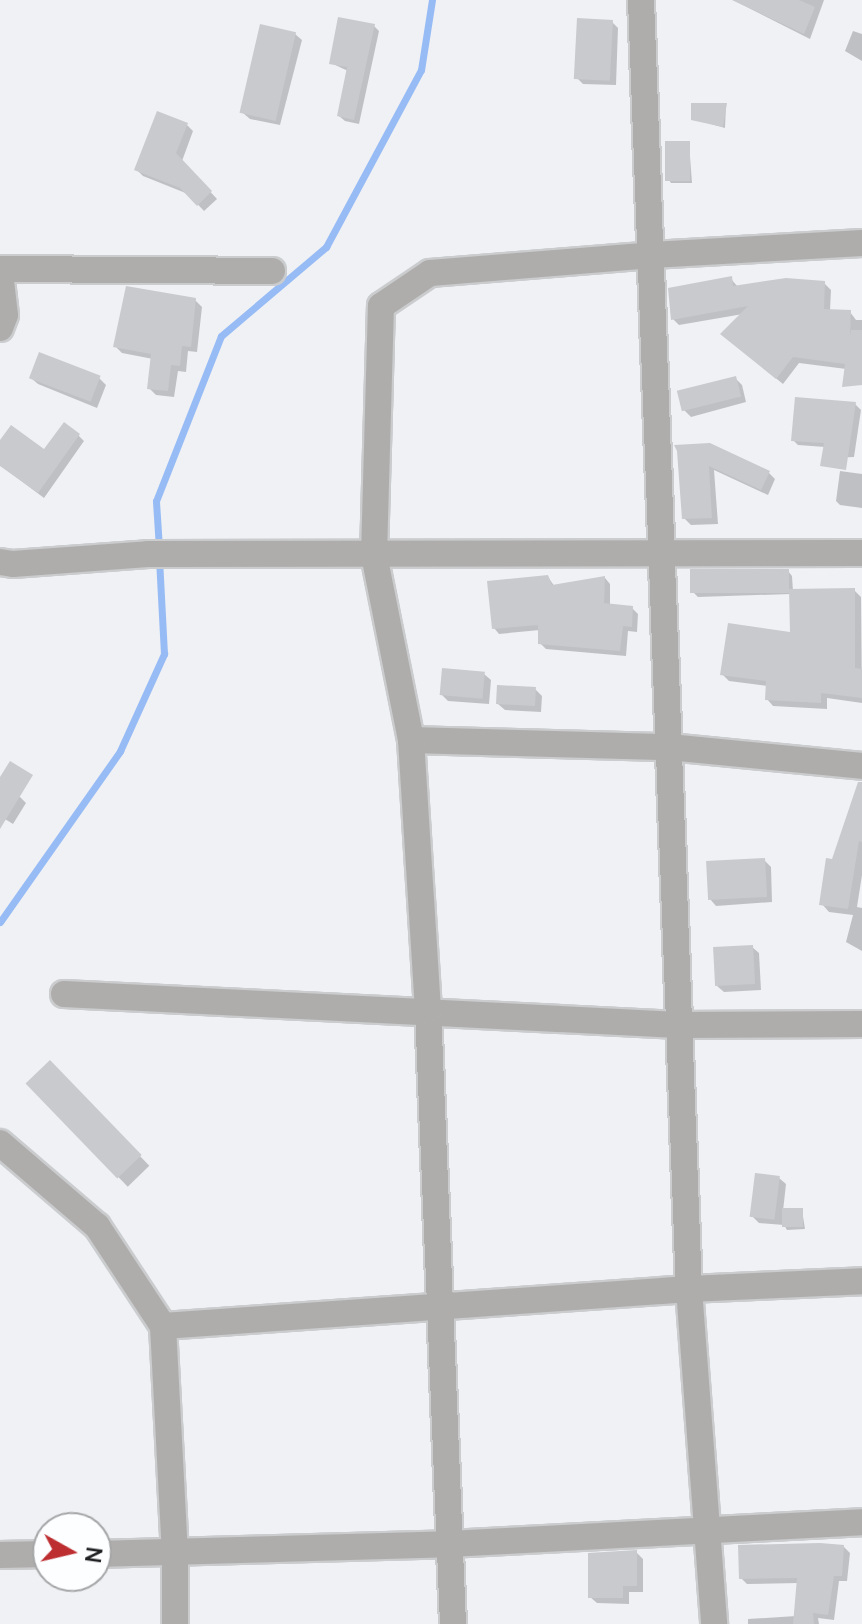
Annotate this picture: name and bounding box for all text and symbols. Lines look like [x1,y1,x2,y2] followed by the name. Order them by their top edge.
[32,1512,112,1592] north arrow
[78,1545,110,1565] text: N

